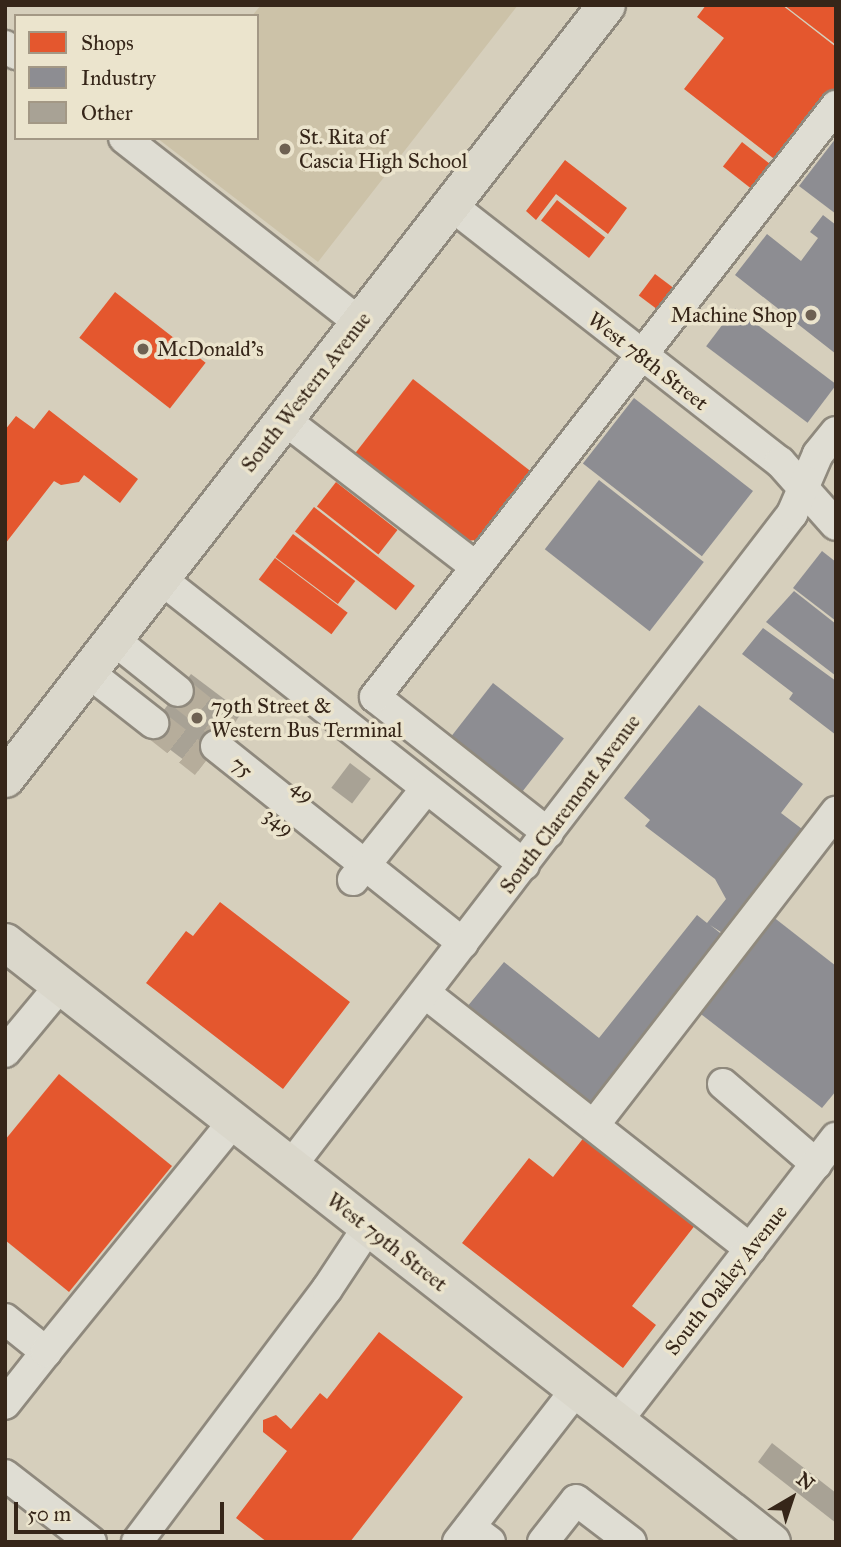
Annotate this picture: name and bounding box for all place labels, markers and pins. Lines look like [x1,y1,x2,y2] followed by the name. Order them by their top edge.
[299,124,467,174] place label: St. Rita of Cascia High School
[277,141,293,157] marker: St. Rita of Cascia High School
[671,302,797,328] place label: Machine Shop
[803,307,819,323] marker: Machine Shop
[157,336,264,362] place label: McDonald's
[135,341,151,357] marker: McDonald's
[211,693,402,743] place label: 79th Street & Western Bus Terminal
[189,710,205,726] marker: 79th Street & Western Bus Terminal

